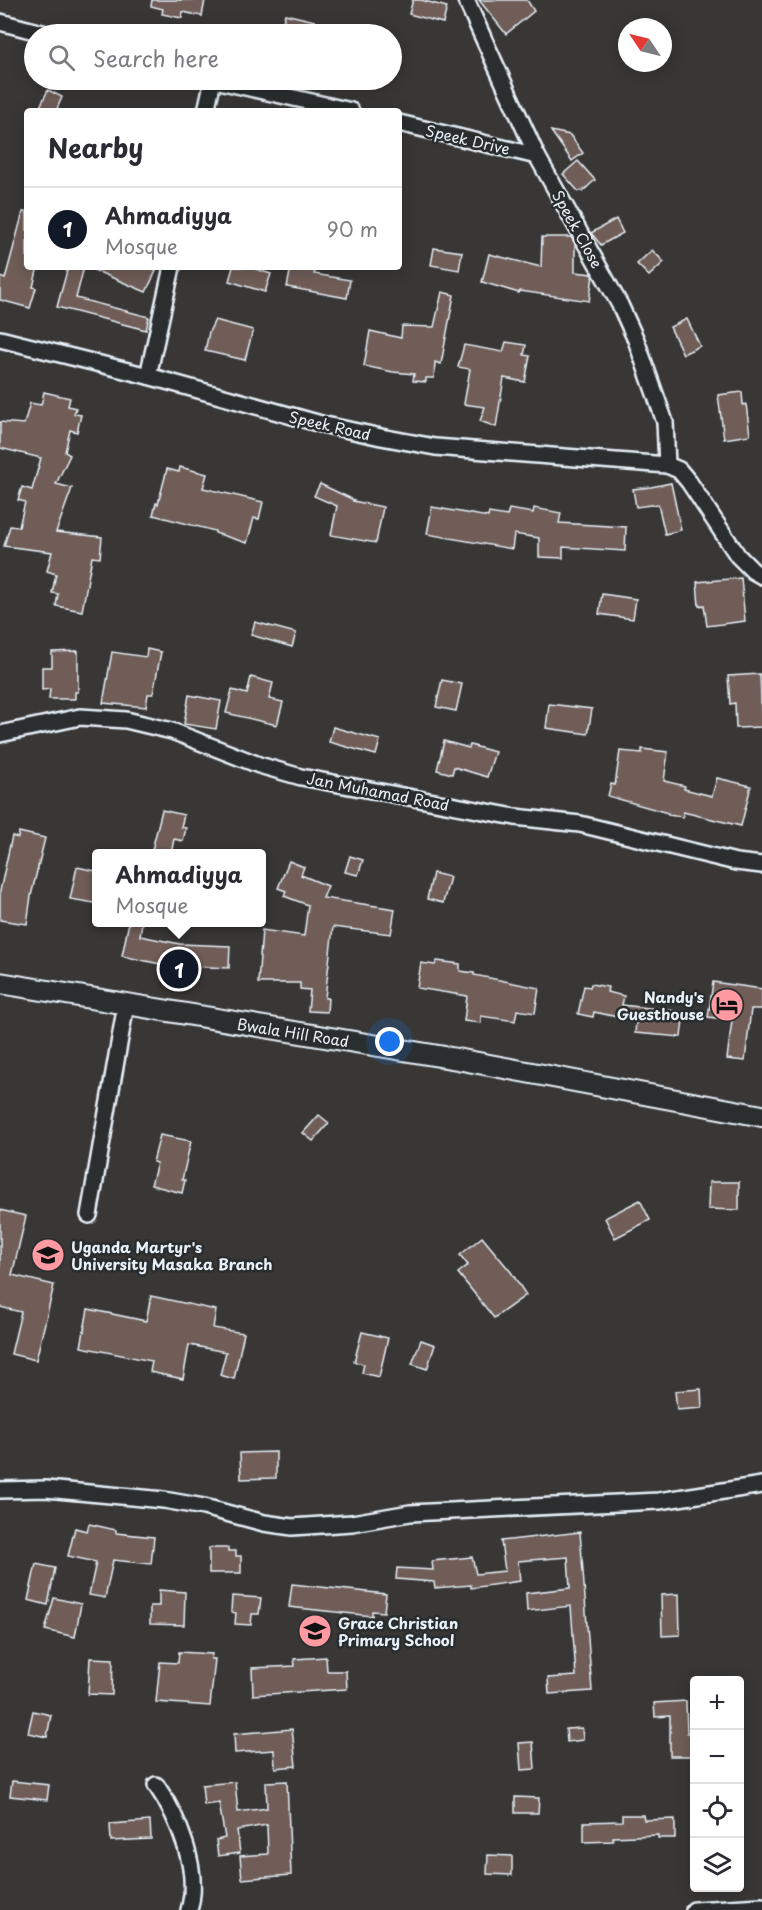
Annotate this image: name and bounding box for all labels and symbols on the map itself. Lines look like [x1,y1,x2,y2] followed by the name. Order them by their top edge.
[618,18,672,72] north arrow
[424,118,512,160] street label: Speek Drive
[547,186,609,272] street label: Speek Close
[287,404,373,446] street label: Speek Road
[305,766,451,816] street label: Jan Muhamad Road
[160,946,198,992] pin: 1
[617,985,704,1025] place label: Nandy's Guesthouse
[709,987,745,1023] hotel icon: Nandy's Guesthouse
[235,1012,351,1052] street label: Bwala Hill Road
[375,1027,404,1056] your location
[71,1235,272,1275] place label: Uganda Martyr's University Masaka Branch
[30,1237,66,1273] school or university icon: Uganda Martyr's University Masaka Branch
[338,1611,458,1651] place label: Grace Christian Primary School
[297,1613,333,1649] school or university icon: Grace Christian Primary School

